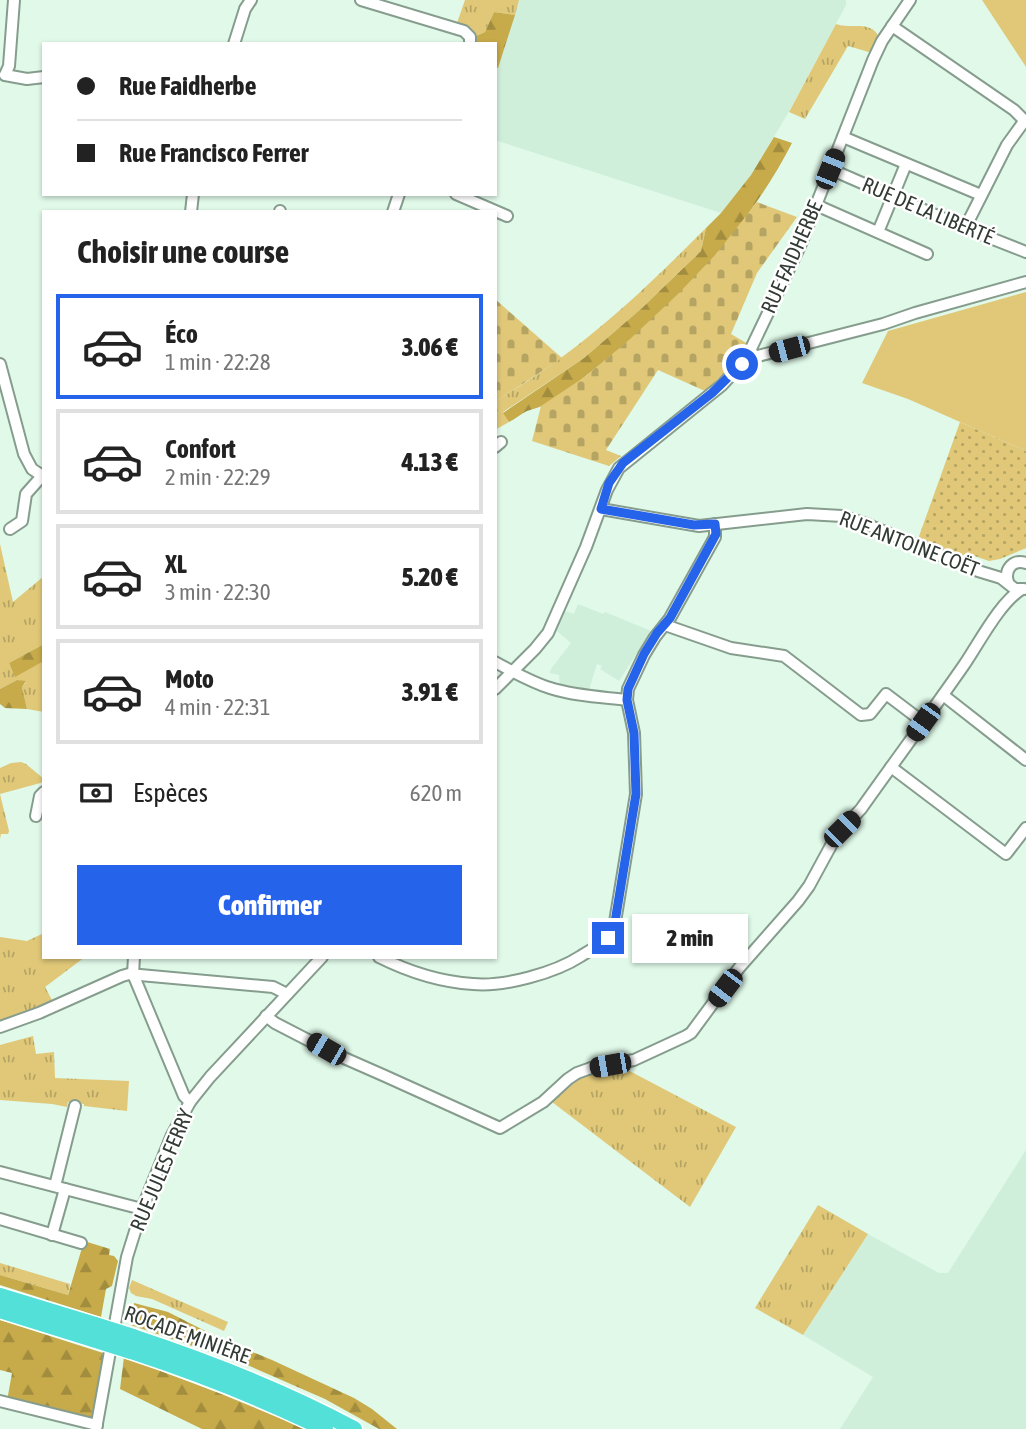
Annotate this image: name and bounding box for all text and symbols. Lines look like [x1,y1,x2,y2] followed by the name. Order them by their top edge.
[119,71,257,101] text: Rue Faidherbe
[119,138,309,168] text: Rue Francisco Ferrer
[813,146,848,192] car
[859,172,998,249] street label: RUE DE LA LIBERTÉ
[756,197,827,317] street label: RUE FAIDHERBE
[77,233,289,270] text: Choisir une course
[81,315,144,378] icon: car
[165,319,198,349] text: Éco
[401,332,458,362] text: 3.06 €
[766,333,813,365] car
[726,348,758,380] route start
[165,349,271,375] text: 1 min · 22:28
[81,430,144,493] icon: car
[165,434,236,464] text: Confort
[401,447,458,477] text: 4.13 €
[165,464,271,490] text: 2 min · 22:29
[836,505,983,581] street label: RUE ANTOINE COËT
[81,545,144,608] icon: car
[165,549,187,579] text: XL
[401,562,458,592] text: 5.20 €
[165,579,271,605] text: 3 min · 22:30
[81,660,144,723] icon: car
[165,664,214,694] text: Moto
[401,677,458,707] text: 3.91 €
[165,694,271,720] text: 4 min · 22:31
[903,699,944,745] car
[77,774,115,812] icon: cash
[133,778,208,808] text: Espèces
[410,780,462,806] text: 620 m
[820,807,865,851] car
[77,865,462,945] button: Confirmer
[632,914,748,962] callout: 2 min
[592,922,624,954] route end
[667,925,713,951] text: 2 min
[704,965,747,1011] car
[303,1029,350,1069] car
[588,1051,633,1079] car
[125,1104,198,1234] street label: RUE JULES FERRY
[121,1300,253,1368] street label: ROCADE MINIÈRE

